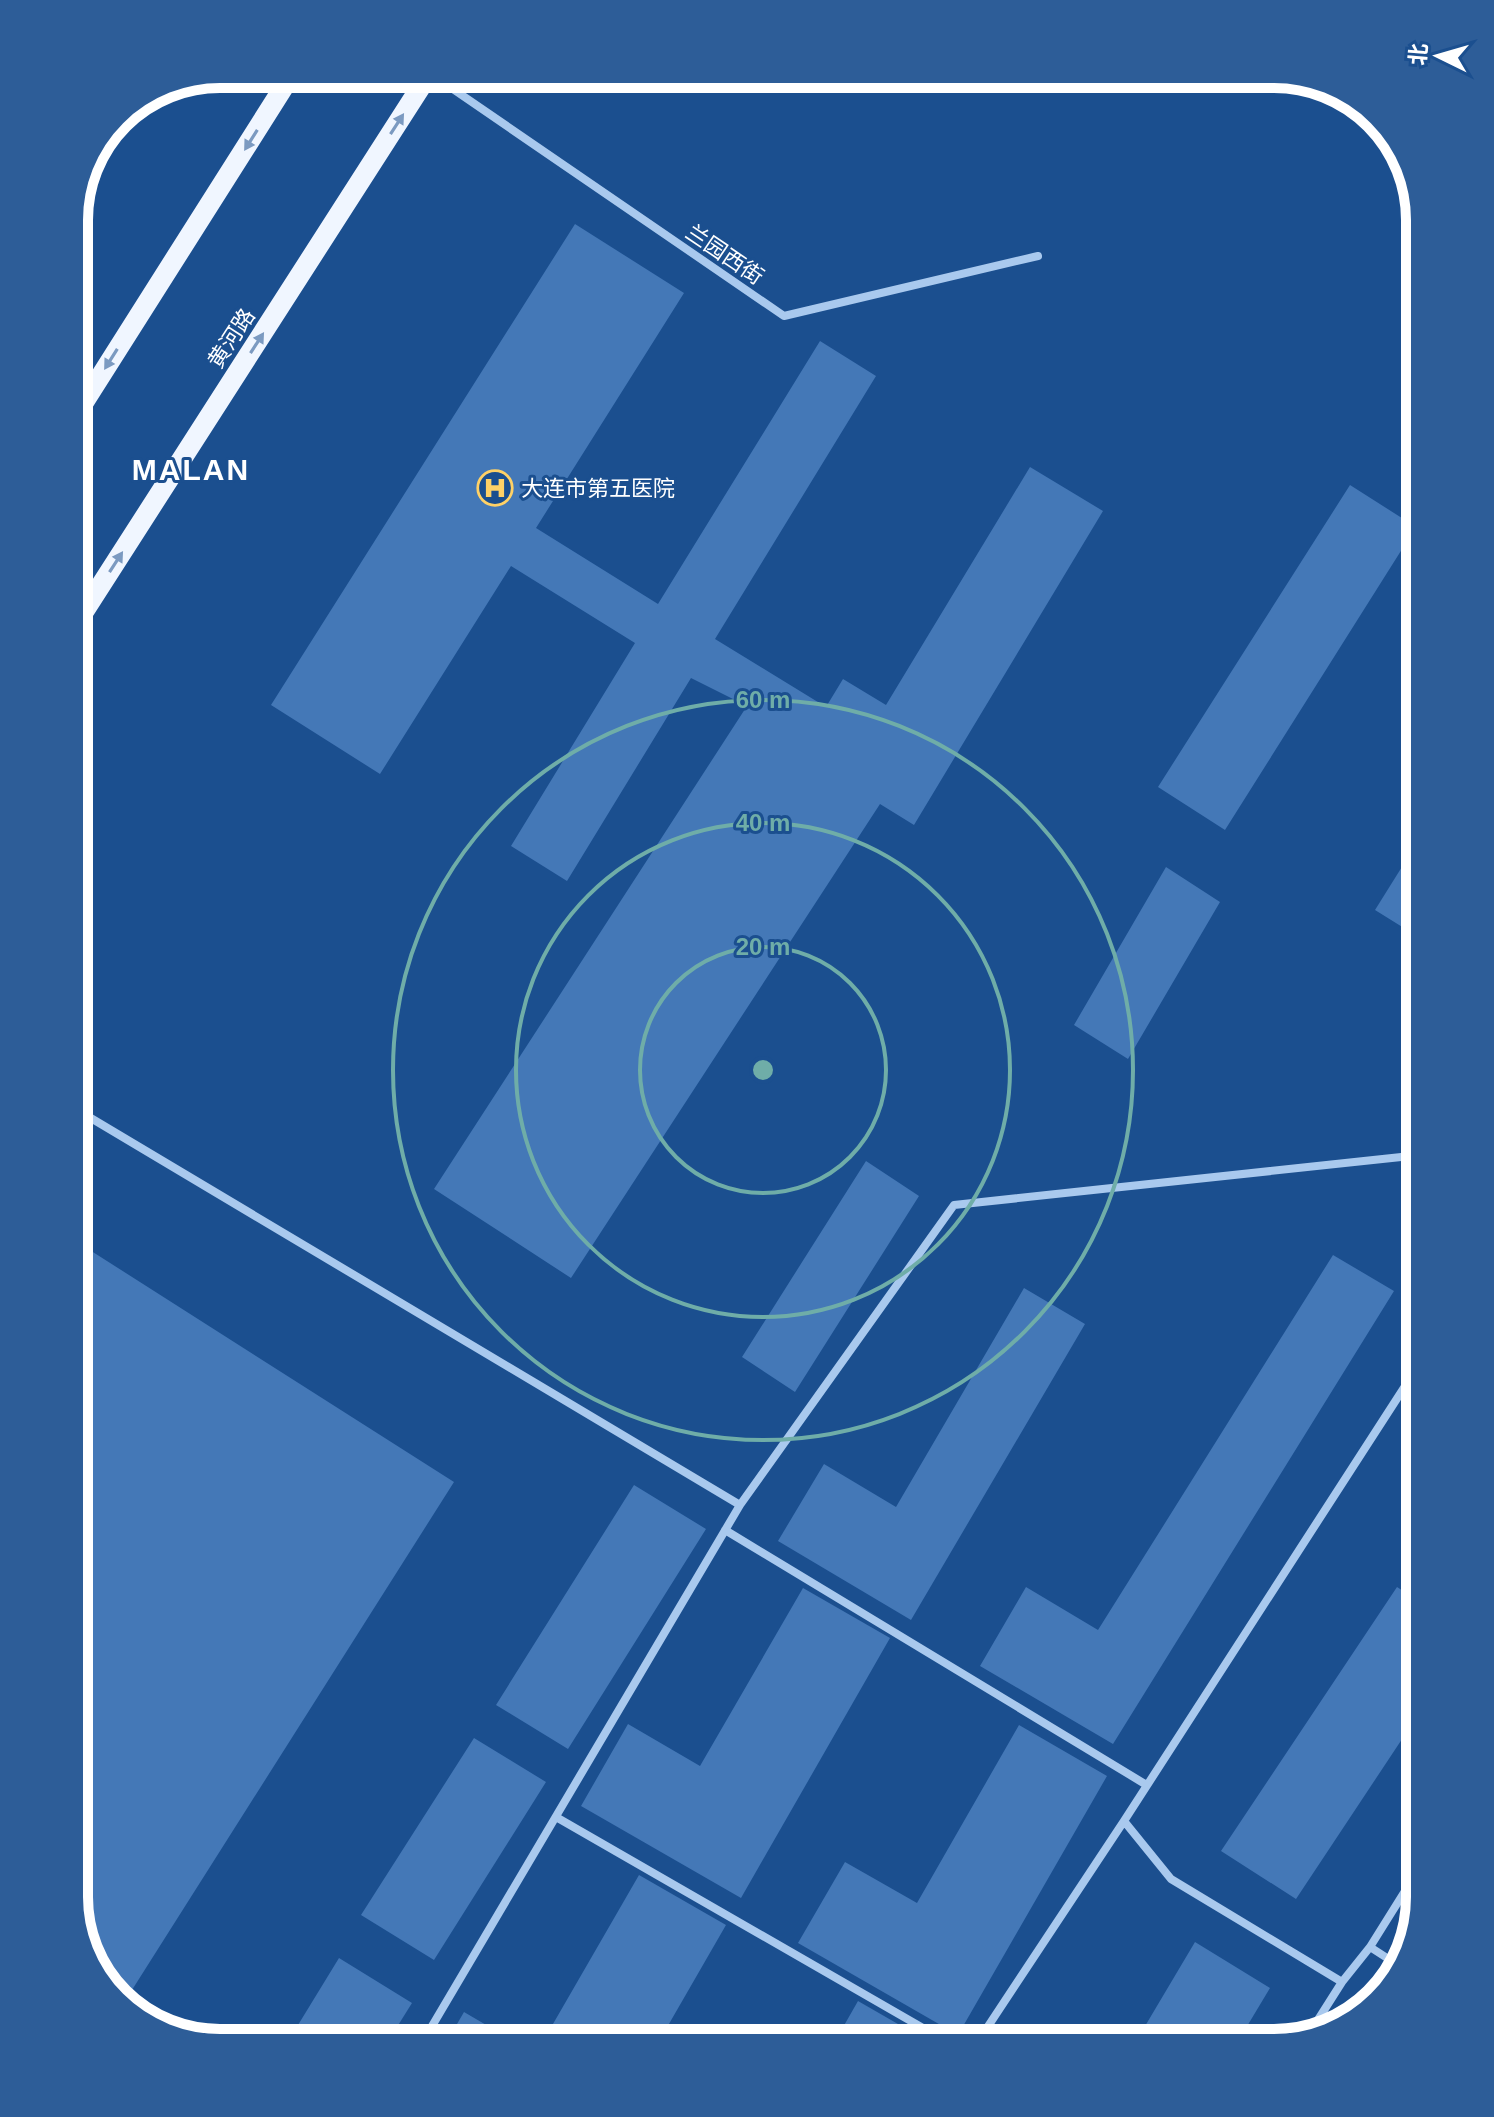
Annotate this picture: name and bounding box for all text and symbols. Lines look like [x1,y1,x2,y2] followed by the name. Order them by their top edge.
[1398,16,1478,96] north arrow
[1405,42,1432,66] text: 北
[390,113,404,135] one-way arrow
[244,129,258,151] one-way arrow
[681,219,768,289] street label: 兰园西街
[203,304,260,373] street label: 黄河路
[249,332,263,354] one-way arrow
[104,349,119,370] one-way arrow
[132,453,250,486] district label: MALAN
[476,469,514,507] hospital icon: 大连市第五医院
[521,476,675,501] place label: 大连市第五医院
[109,551,124,572] one-way arrow
[736,686,790,713] text: 60 m
[736,809,790,836] text: 40 m
[736,933,790,960] text: 20 m
[749,1056,777,1084] centre of rings

